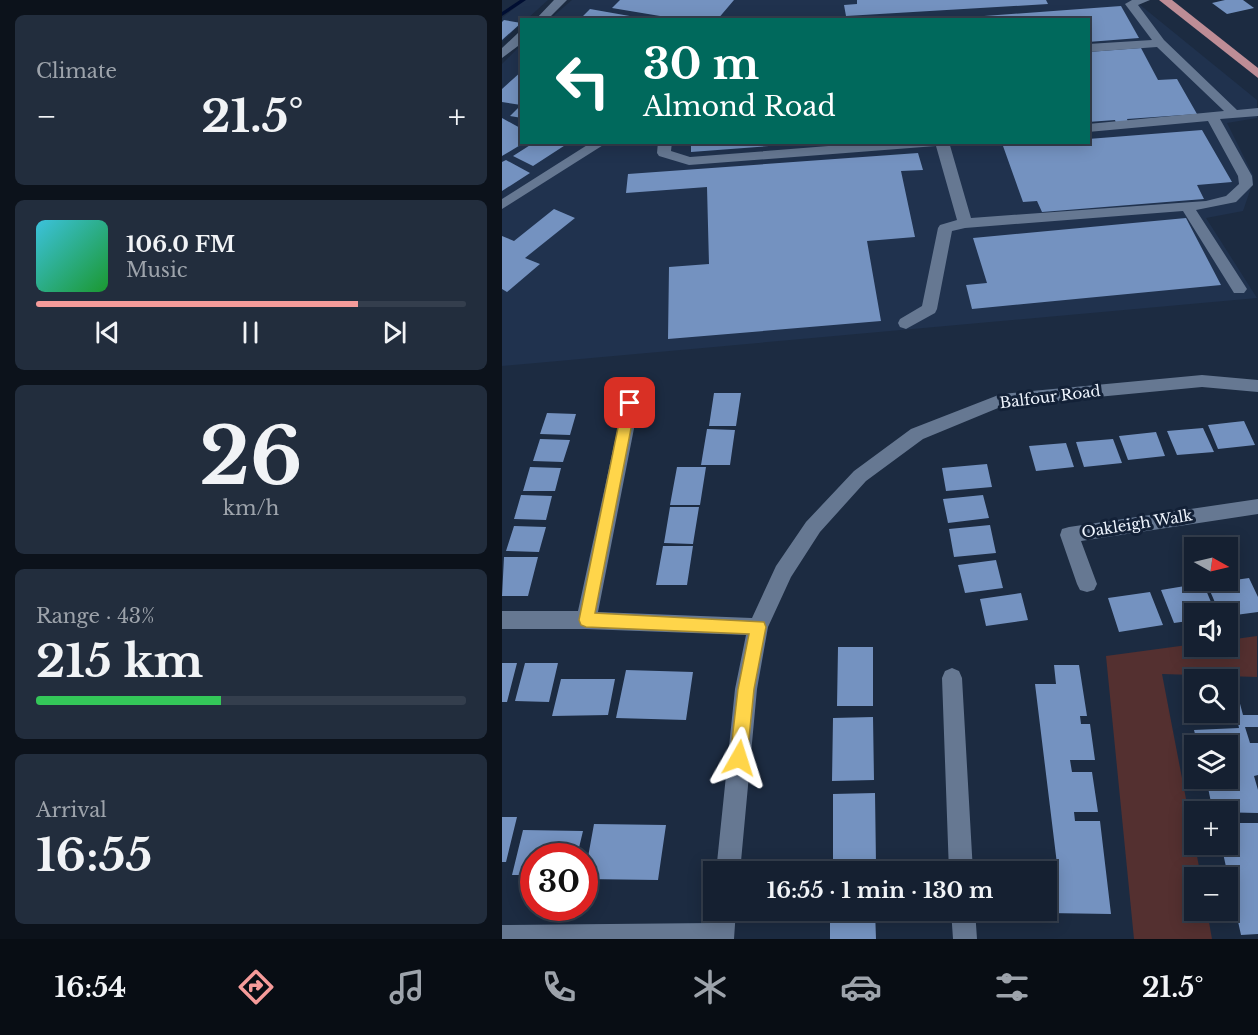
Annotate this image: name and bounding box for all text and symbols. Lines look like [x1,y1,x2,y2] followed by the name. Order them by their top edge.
[643,38,759,90] text: 30 m
[544,42,622,120] icon: left
[36,59,117,83] text: Climate
[201,88,304,144] text: 21.5°
[643,90,836,123] text: Almond Road
[36,96,57,137] text: −
[448,96,466,137] text: +
[126,231,235,258] text: 106.0 FM
[126,258,187,282] text: Music
[91,316,124,349] icon: previous
[234,316,267,349] icon: pause
[378,316,411,349] icon: next
[604,377,655,428] pin
[998,381,1101,412] street label: Balfour Road
[613,386,646,419] icon: arrive
[199,408,303,505] text: 26
[223,496,279,520] text: km/h
[1080,505,1194,542] street label: Oakleigh Walk
[1184,537,1238,591] north arrow
[1184,537,1238,921] map controls
[1184,603,1238,657] button: sound
[36,604,155,628] text: Range · 43%
[36,633,203,689] text: 215 km
[1184,669,1238,723] button: search
[707,726,771,790] position arrow
[1184,735,1238,789] button: layers
[36,798,107,822] text: Arrival
[1184,801,1238,855] button: +
[36,827,152,883] text: 16:55
[520,843,598,921] speed limit sign: 30
[1184,867,1238,921] button: −
[767,877,993,904] text: 16:55 · 1 min · 130 m
[235,966,277,1008] icon: directions
[386,966,428,1008] icon: music
[538,966,580,1008] icon: phone
[689,966,731,1008] icon: climate
[840,966,882,1008] icon: car
[991,966,1033,1008] icon: filters
[55,971,126,1004] text: 16:54
[1142,971,1203,1004] text: 21.5°

